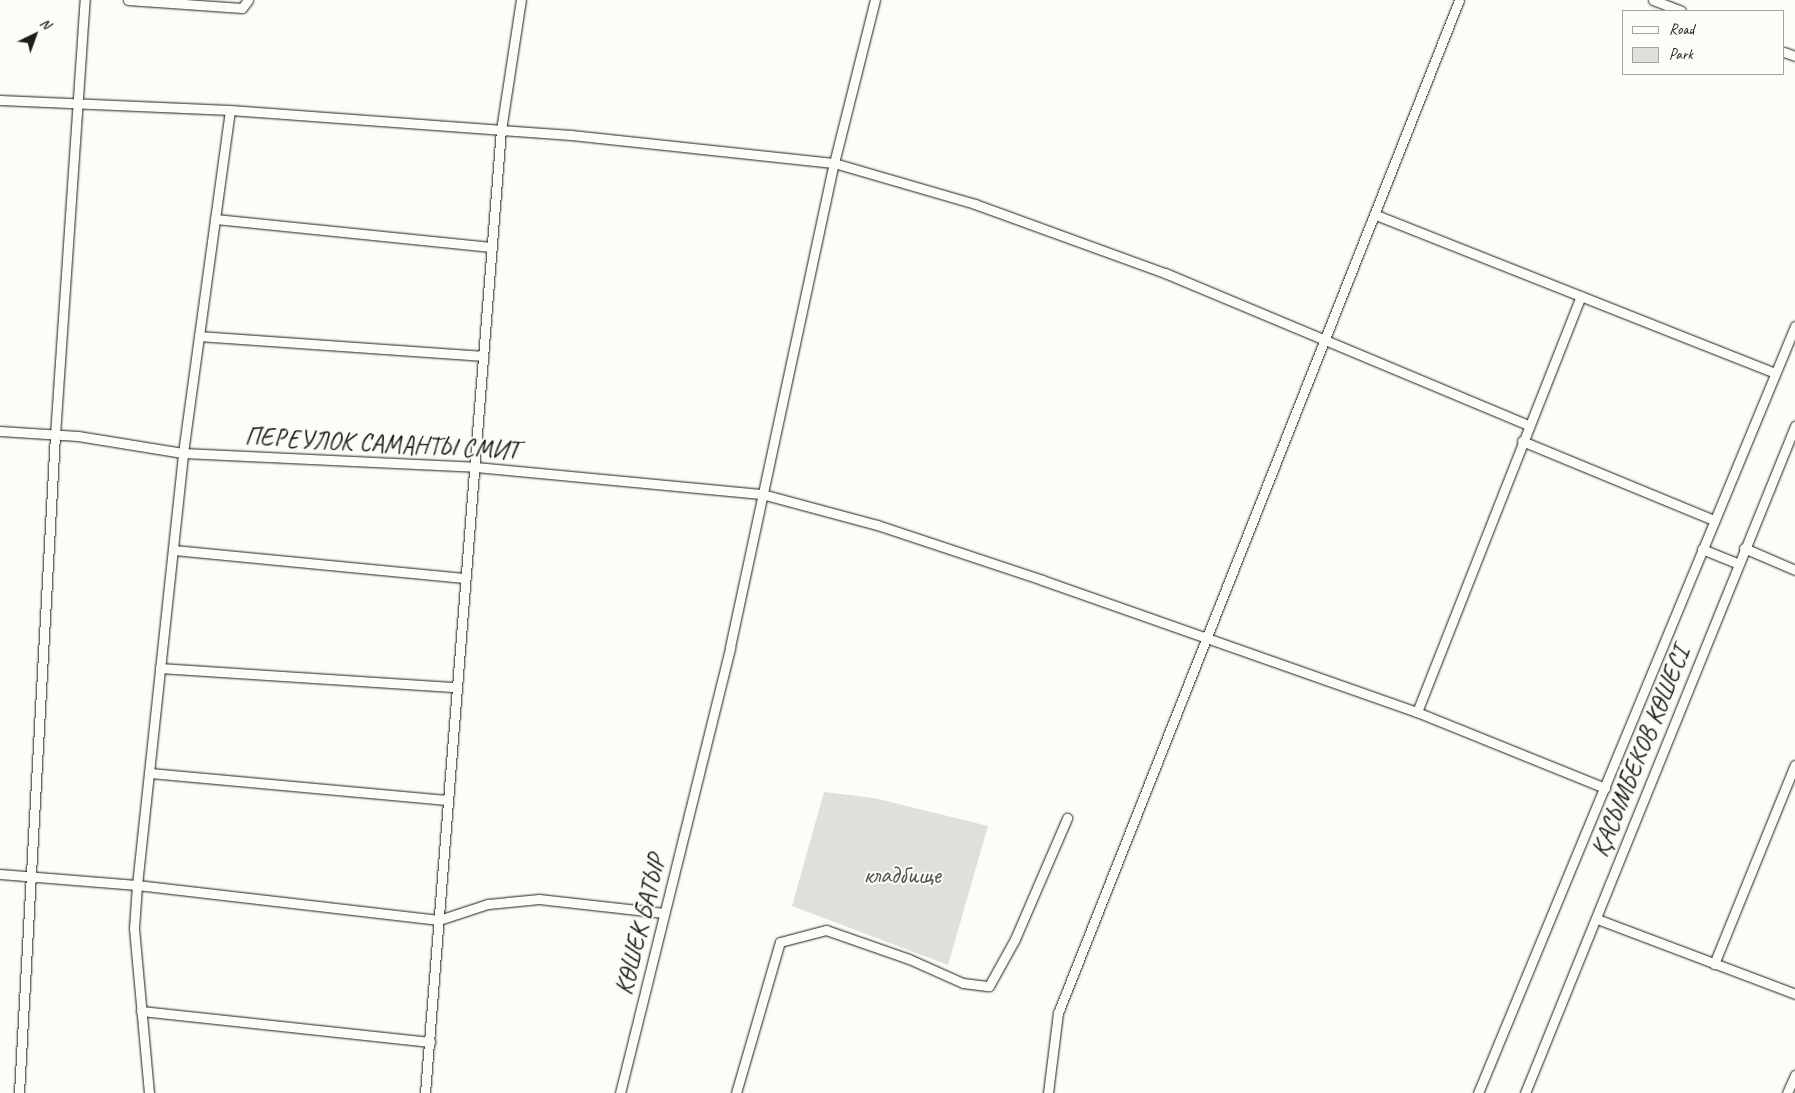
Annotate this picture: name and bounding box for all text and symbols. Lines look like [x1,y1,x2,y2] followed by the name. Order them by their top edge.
[10,10,60,60] north arrow
[1622,10,1785,75] legend
[36,14,54,33] text: N
[1669,20,1694,39] text: Road
[1669,45,1693,64] text: Park
[244,422,520,466] street label: ПЕРЕУЛОК САМАНТЫ СМИТ
[1585,643,1697,861] street label: ҚАСЫМБЕКОВ КӨШЕСІ
[609,852,673,998] street label: КӨШЕК БАТЫР
[863,860,941,890] park label: кладбище

